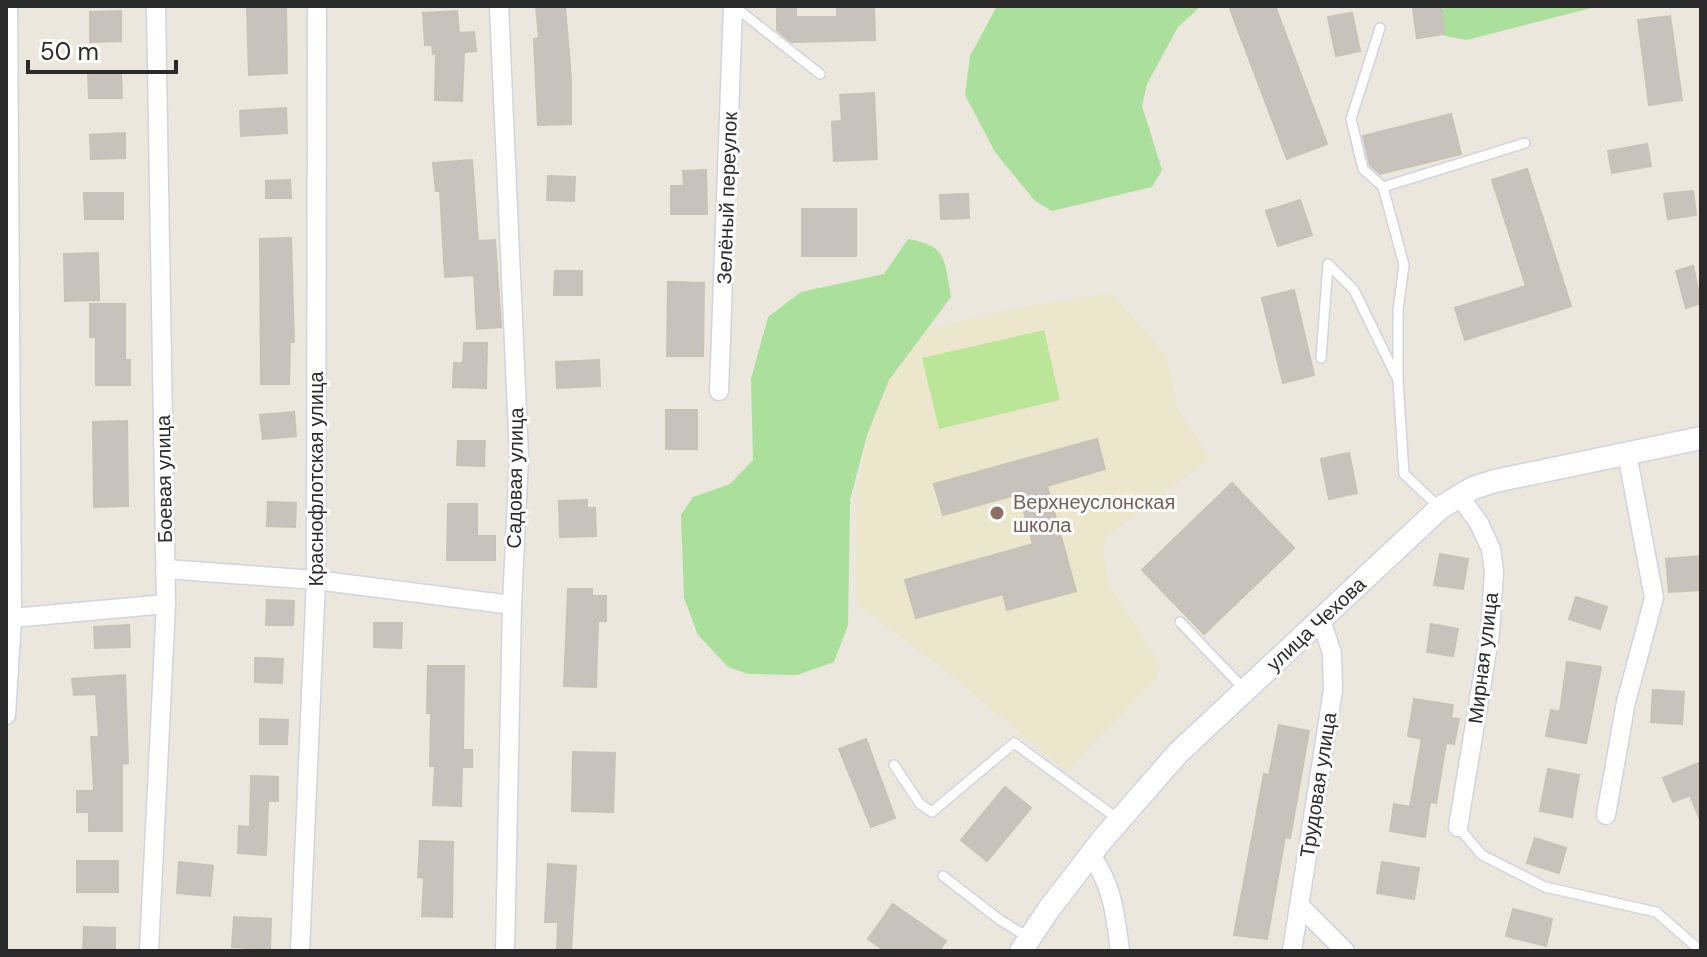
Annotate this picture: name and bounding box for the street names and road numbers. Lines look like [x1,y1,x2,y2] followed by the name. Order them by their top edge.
[711,111,743,285] street label: Зелёный переулок
[303,371,329,587] street label: Краснофлотская улица
[501,406,529,549] street label: Садовая улица
[150,414,178,543] street label: Боевая улица
[1261,571,1372,677] street label: улица Чехова
[1462,590,1504,725] street label: Мирная улица
[1294,710,1342,860] street label: Трудовая улица

